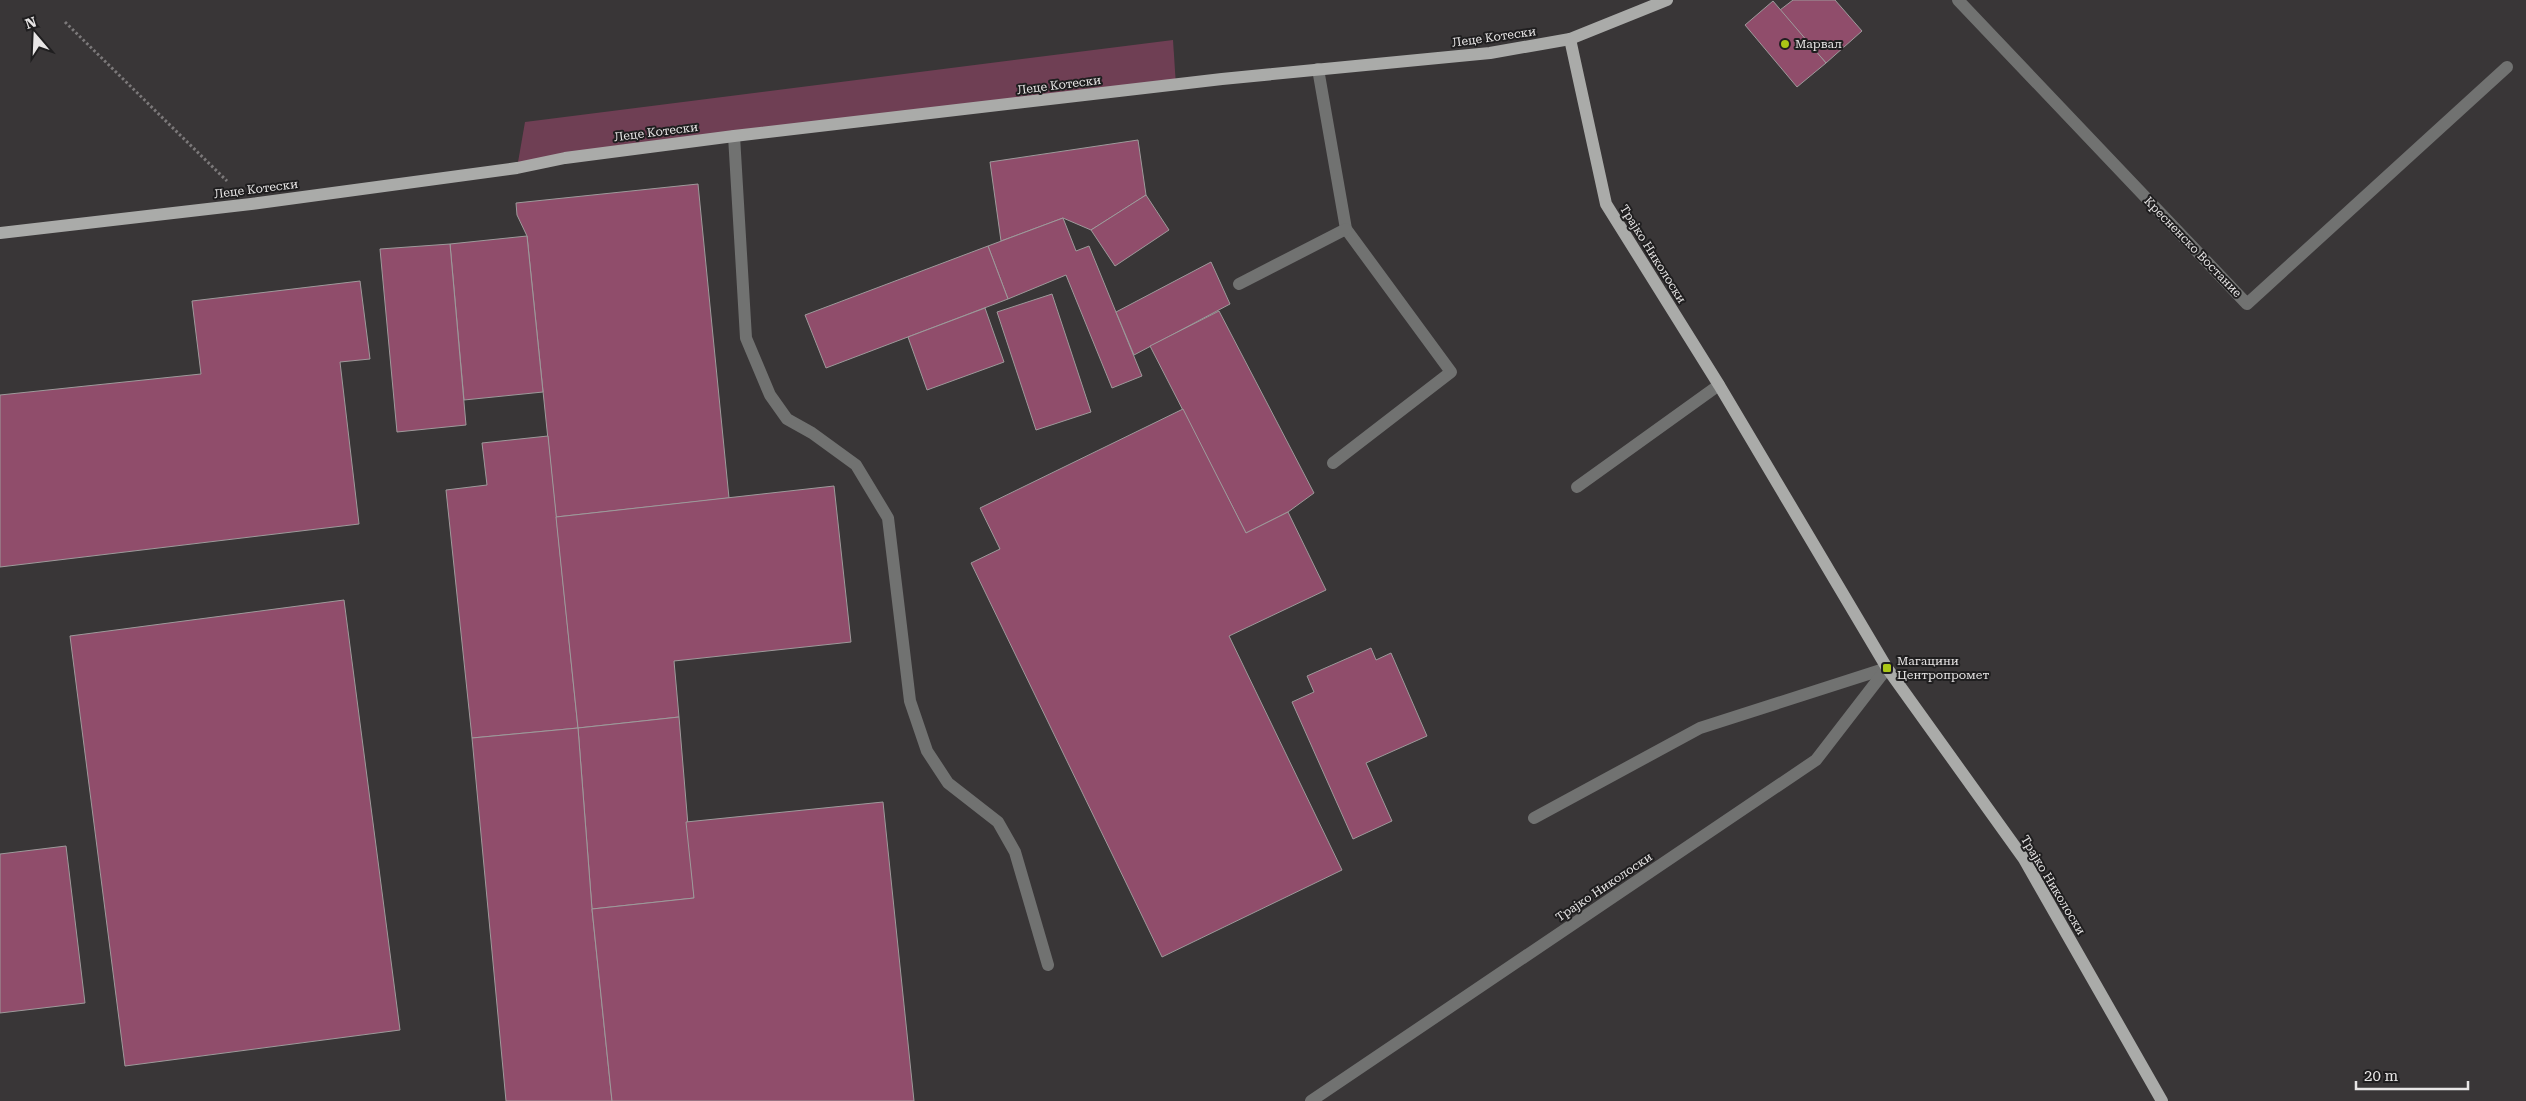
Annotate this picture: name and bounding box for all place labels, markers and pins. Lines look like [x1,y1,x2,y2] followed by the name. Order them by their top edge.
[1795,37,1842,51] place label: Марвал
[1779,38,1791,50] marker: Марвал
[1897,654,1989,682] place label: Магацини Центропромет
[1881,662,1893,674] marker: Магацини Центропромет

